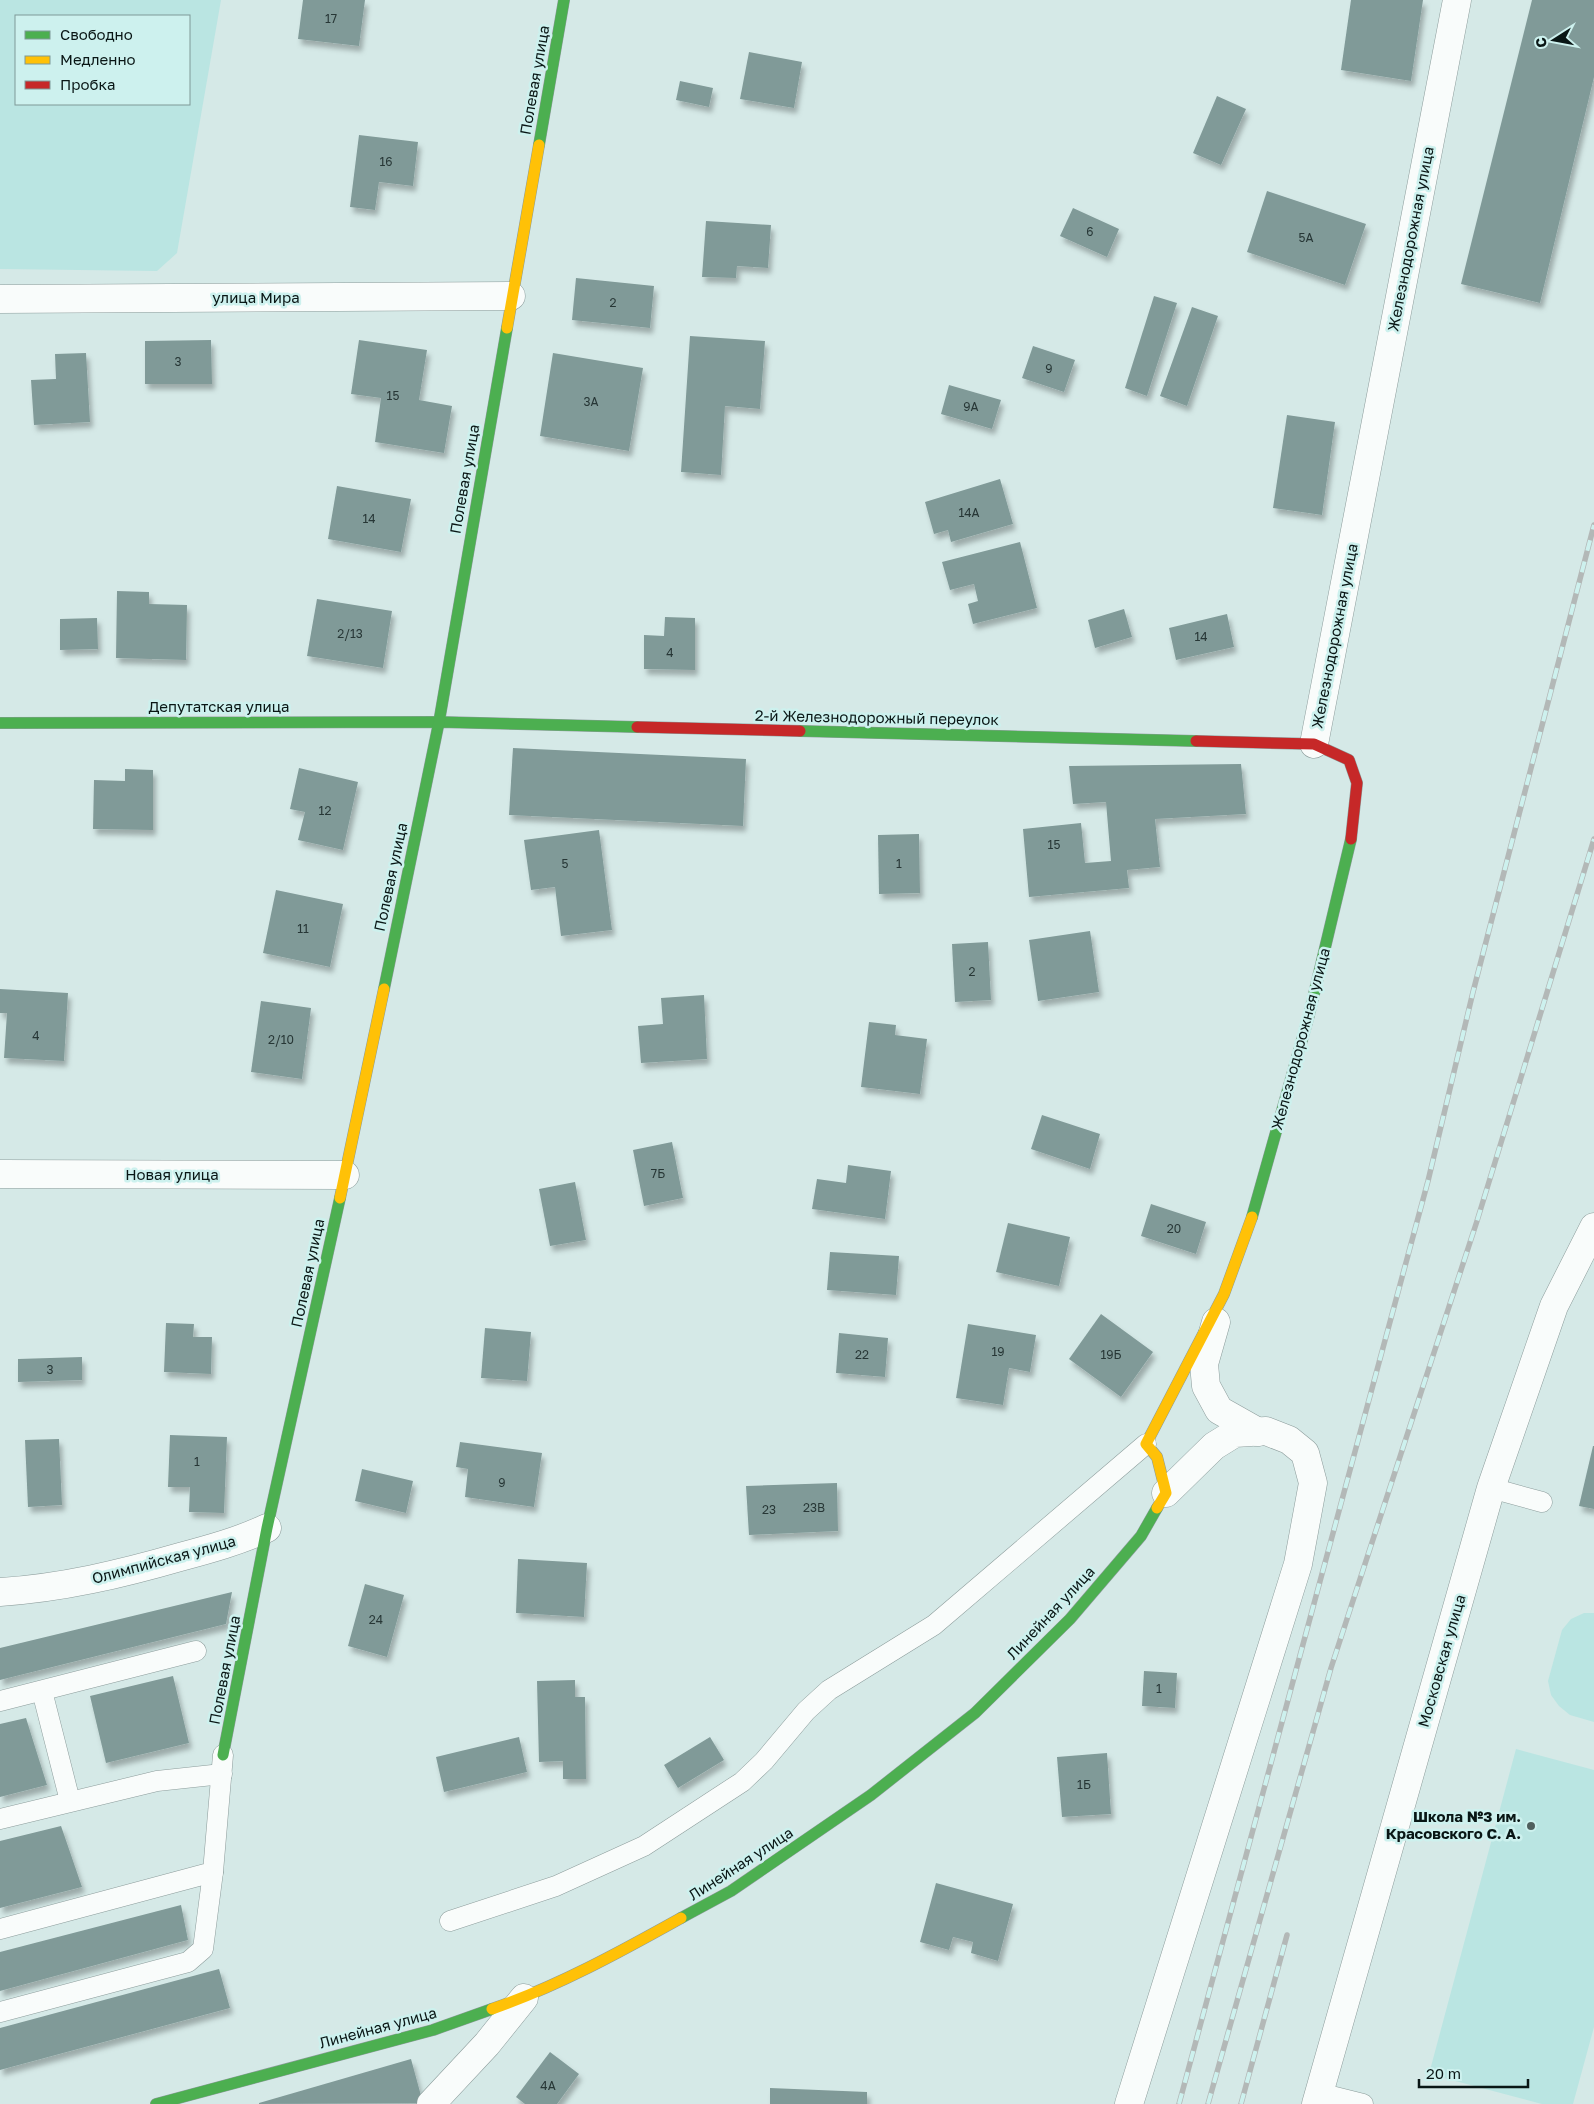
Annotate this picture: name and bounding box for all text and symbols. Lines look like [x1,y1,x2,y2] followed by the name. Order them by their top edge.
[325,11,337,26] house number: 17
[15,15,190,105] legend
[1529,15,1579,65] north arrow
[516,24,552,136] street label: Полевая улица
[60,25,133,43] text: Свободно
[1531,36,1550,49] text: С
[60,50,136,68] text: Медленно
[60,75,115,93] text: Пробка
[1383,145,1437,333] street label: Железнодорожная улица
[379,154,393,169] house number: 16
[1086,224,1094,239] house number: 6
[1298,230,1314,245] house number: 5А
[212,288,300,306] street label: улица Мира
[610,295,617,310] house number: 2
[174,354,182,369] house number: 3
[1045,361,1053,376] house number: 9
[387,388,399,403] house number: 15
[583,394,599,409] house number: 3А
[963,399,979,414] house number: 9А
[446,423,482,535] street label: Полевая улица
[958,505,980,520] house number: 14А
[362,511,376,526] house number: 14
[1307,542,1361,730] street label: Железнодорожная улица
[337,626,363,641] house number: 2/13
[1194,629,1208,644] house number: 14
[666,645,674,660] house number: 4
[148,697,290,715] street label: Депутатская улица
[755,706,1000,728] street label: 2-й Железнодорожный переулок
[319,803,331,818] house number: 12
[370,821,410,933] street label: Полевая улица
[1048,837,1060,852] house number: 15
[562,856,569,871] house number: 5
[896,856,902,871] house number: 1
[297,921,309,936] house number: 11
[1267,946,1333,1132] street label: Железнодорожная улица
[969,964,976,979] house number: 2
[32,1028,40,1043] house number: 4
[268,1032,294,1047] house number: 2/10
[125,1165,219,1183] street label: Новая улица
[651,1166,665,1181] house number: 7Б
[287,1217,327,1329] street label: Полевая улица
[1167,1221,1181,1236] house number: 20
[991,1344,1005,1359] house number: 19
[855,1347,869,1362] house number: 22
[1100,1347,1122,1362] house number: 19Б
[46,1362,54,1377] house number: 3
[194,1454,200,1469] house number: 1
[498,1475,506,1490] house number: 9
[803,1500,825,1515] house number: 23В
[762,1502,776,1517] house number: 23
[90,1531,238,1587] street label: Олимпийская улица
[1003,1562,1098,1663] street label: Линейная улица
[1413,1592,1469,1729] street label: Московская улица
[369,1612,383,1627] house number: 24
[205,1614,243,1726] street label: Полевая улица
[1156,1681,1162,1696] house number: 1
[1077,1777,1091,1792] house number: 1Б
[1386,1807,1521,1842] place label: Школа №3 им. Красовского С. А.
[1525,1820,1537,1832] marker: Школа №3 им. Красовского С. А.
[685,1823,796,1904] street label: Линейная улица
[317,2003,438,2051] street label: Линейная улица
[1419,2056,1528,2088] scale bar
[1426,2064,1461,2082] text: 20 m
[540,2078,556,2093] house number: 4А

